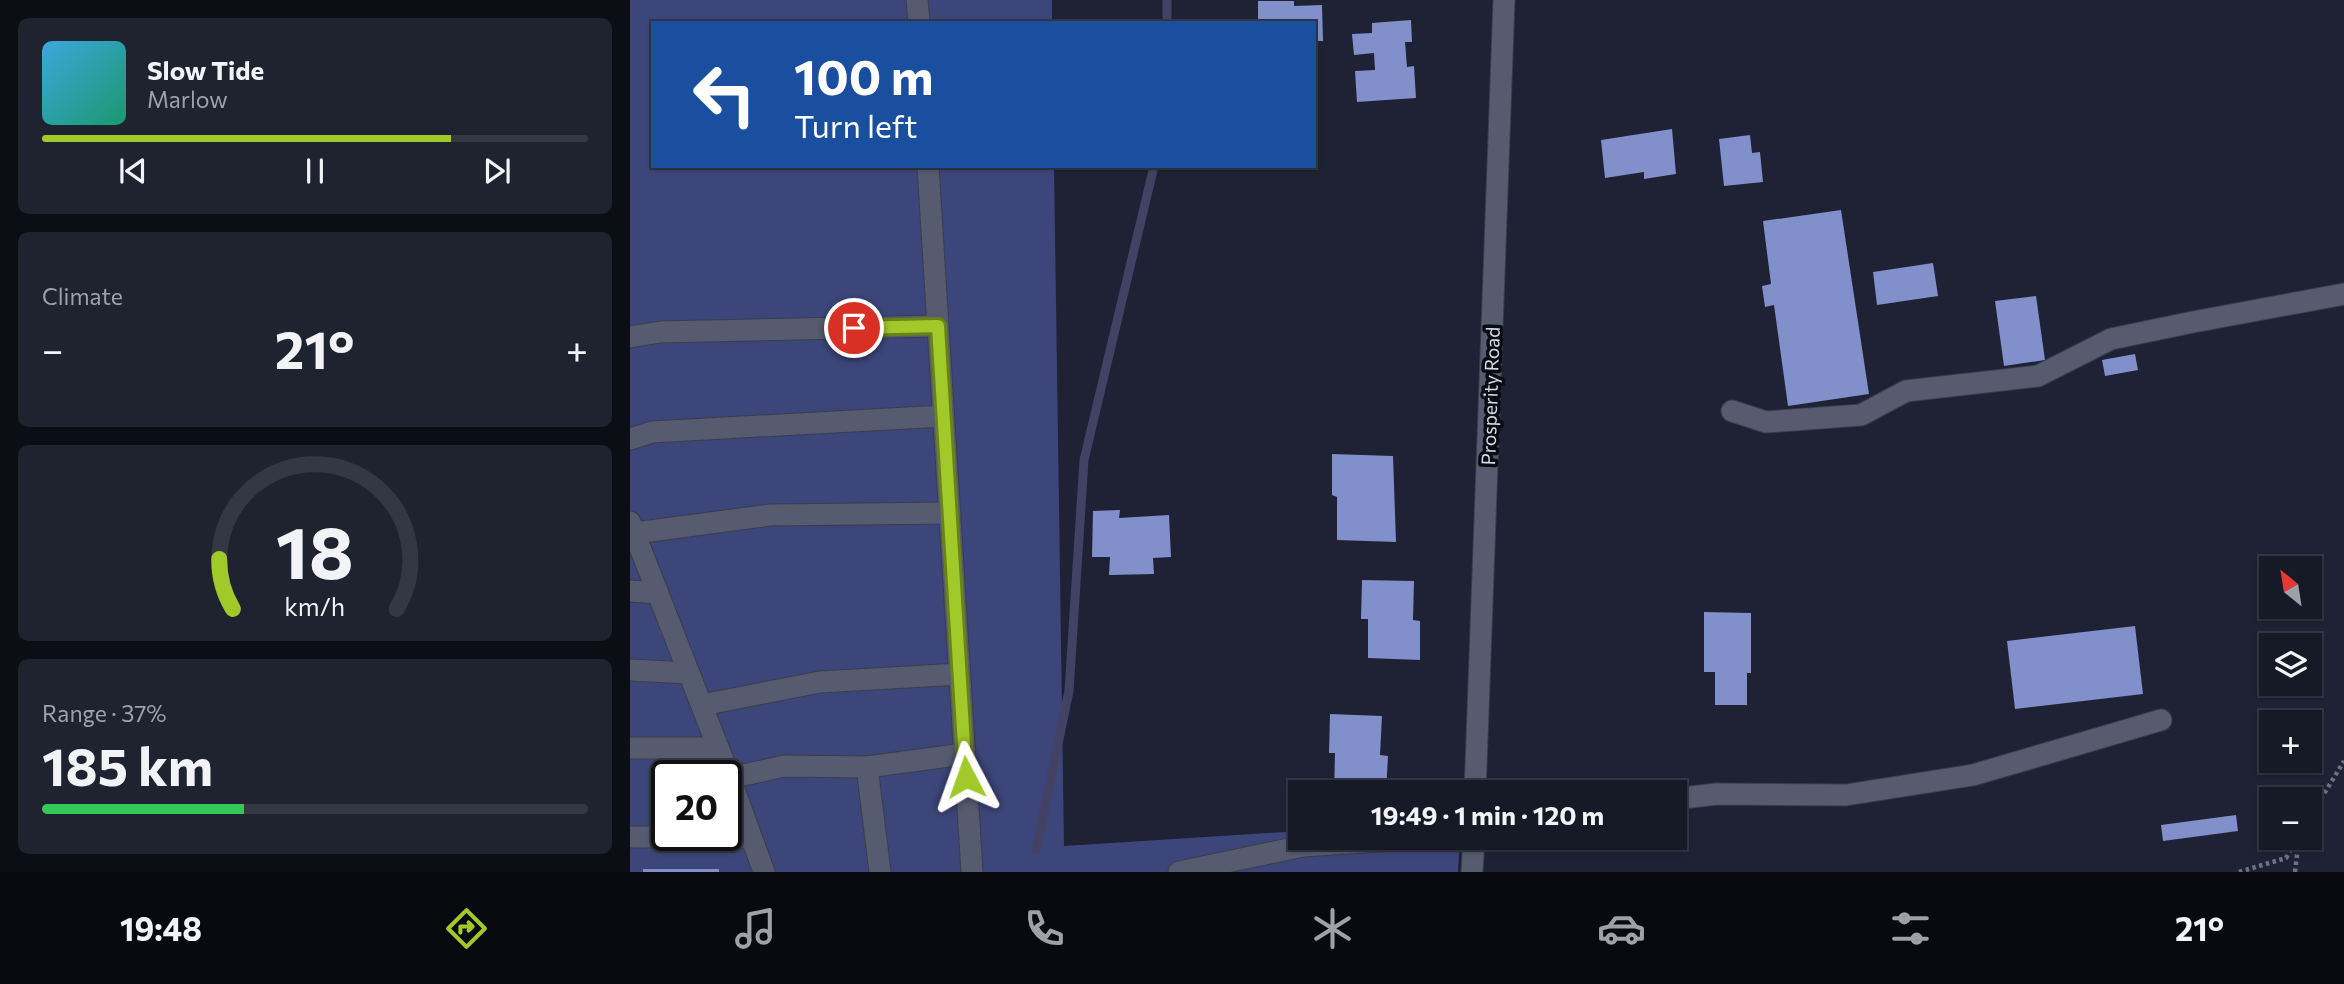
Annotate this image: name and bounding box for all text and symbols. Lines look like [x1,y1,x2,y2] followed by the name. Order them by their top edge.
[794,45,933,105] text: 100 m
[679,49,770,140] icon: left
[147,54,264,85] text: Slow Tide
[147,85,228,113] text: Marlow
[794,105,918,145] text: Turn left
[114,152,152,190] icon: previous
[296,152,334,190] icon: pause
[478,152,516,190] icon: next
[42,282,123,310] text: Climate
[824,298,884,358] pin
[835,309,873,347] icon: arrive
[275,316,354,380] text: 21°
[42,325,64,372] text: −
[566,325,588,372] text: +
[1476,326,1504,466] street label: Prosperity Road
[276,505,354,594] text: 18
[2259,556,2322,620] north arrow
[2259,556,2322,850] map controls
[285,591,345,621] text: km/h
[2259,633,2322,696] button: layers
[42,699,167,727] text: Range · 37%
[2259,710,2322,773] button: +
[42,733,213,797] text: 185 km
[929,740,1003,814] position arrow
[651,760,742,851] speed limit sign: 20
[2259,787,2322,850] button: −
[1371,799,1604,830] text: 19:49 · 1 min · 120 m
[442,904,491,953] icon: directions
[731,904,780,953] icon: music
[1020,904,1069,953] icon: phone
[1308,904,1357,953] icon: climate
[1597,904,1646,953] icon: car
[1886,904,1935,953] icon: filters
[120,908,202,948] text: 19:48
[2175,908,2224,948] text: 21°

